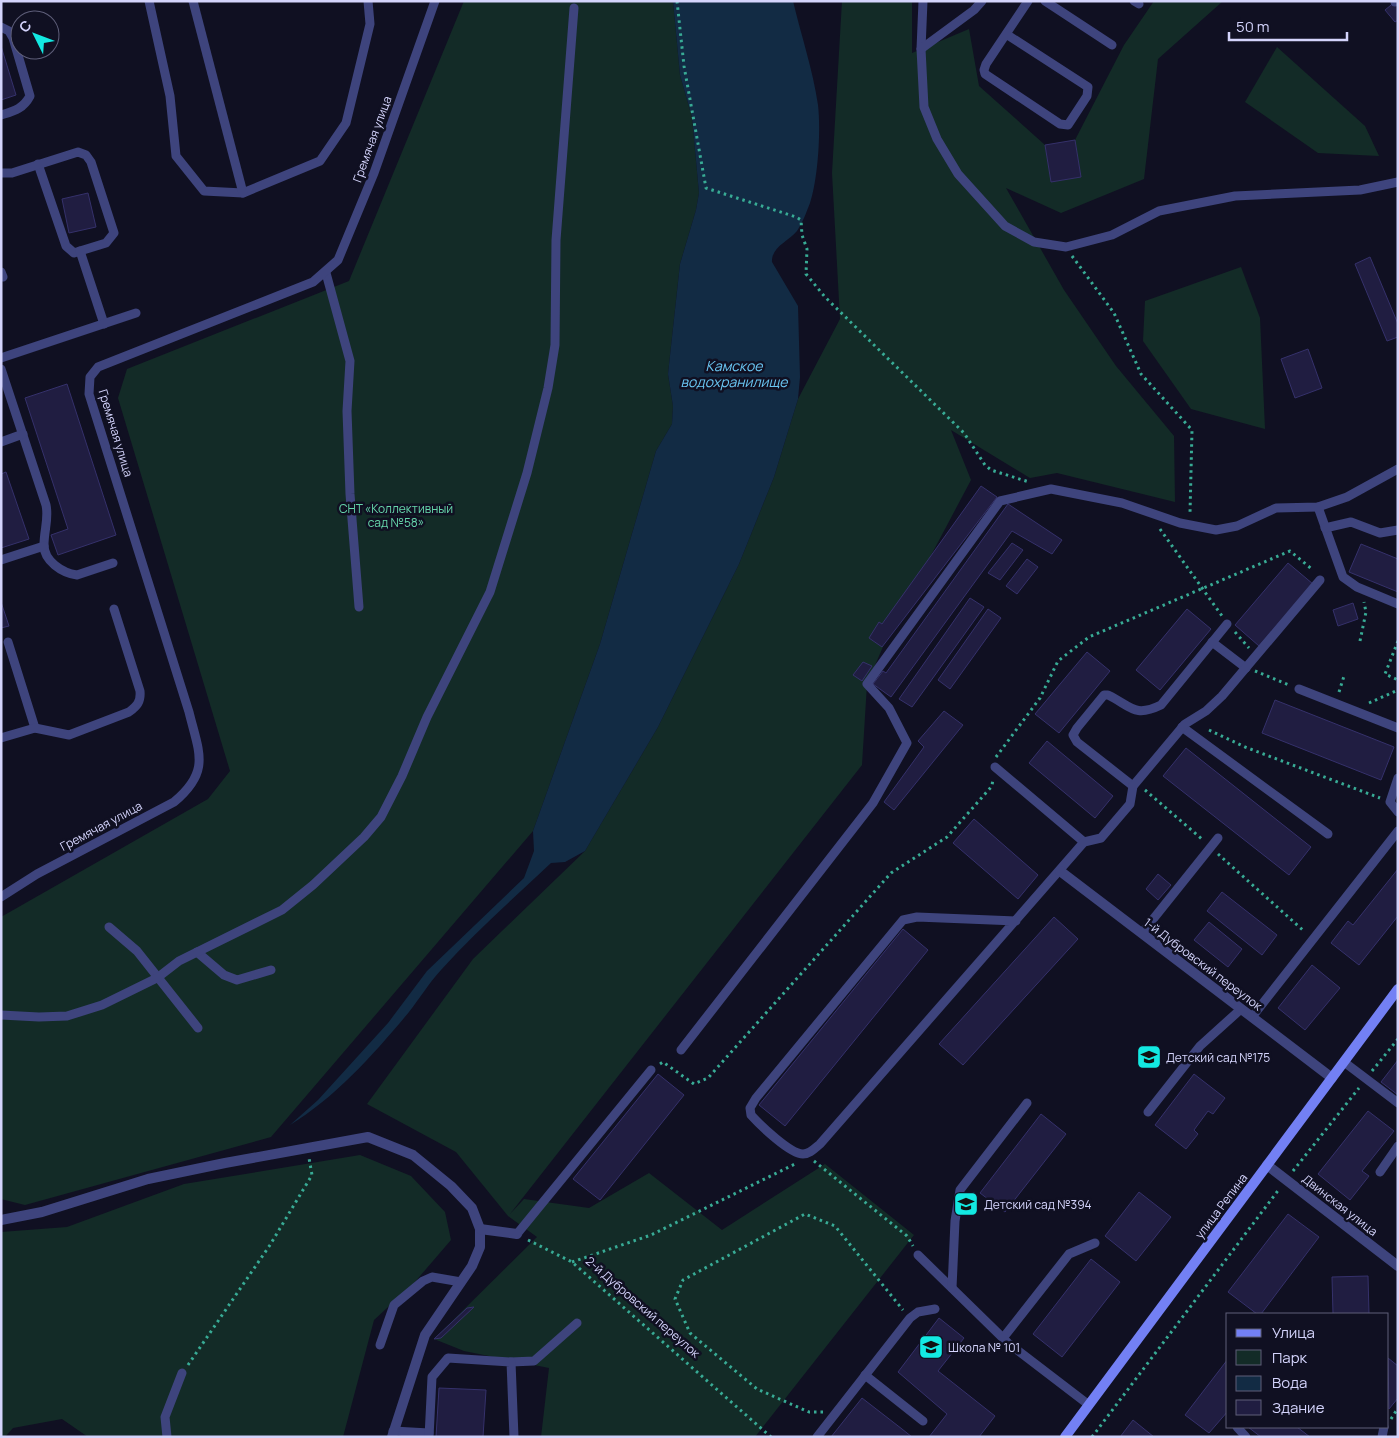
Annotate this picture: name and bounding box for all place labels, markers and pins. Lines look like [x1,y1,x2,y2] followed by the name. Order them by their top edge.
[1136,1044,1162,1070] school or university icon: Детский сад №175
[1166,1049,1270,1066] place label: Детский сад №175
[953,1191,979,1217] school or university icon: Детский сад №394
[984,1196,1092,1213] place label: Детский сад №394
[918,1334,944,1360] school or university icon: Школа № 101
[948,1339,1020,1356] place label: Школа № 101

